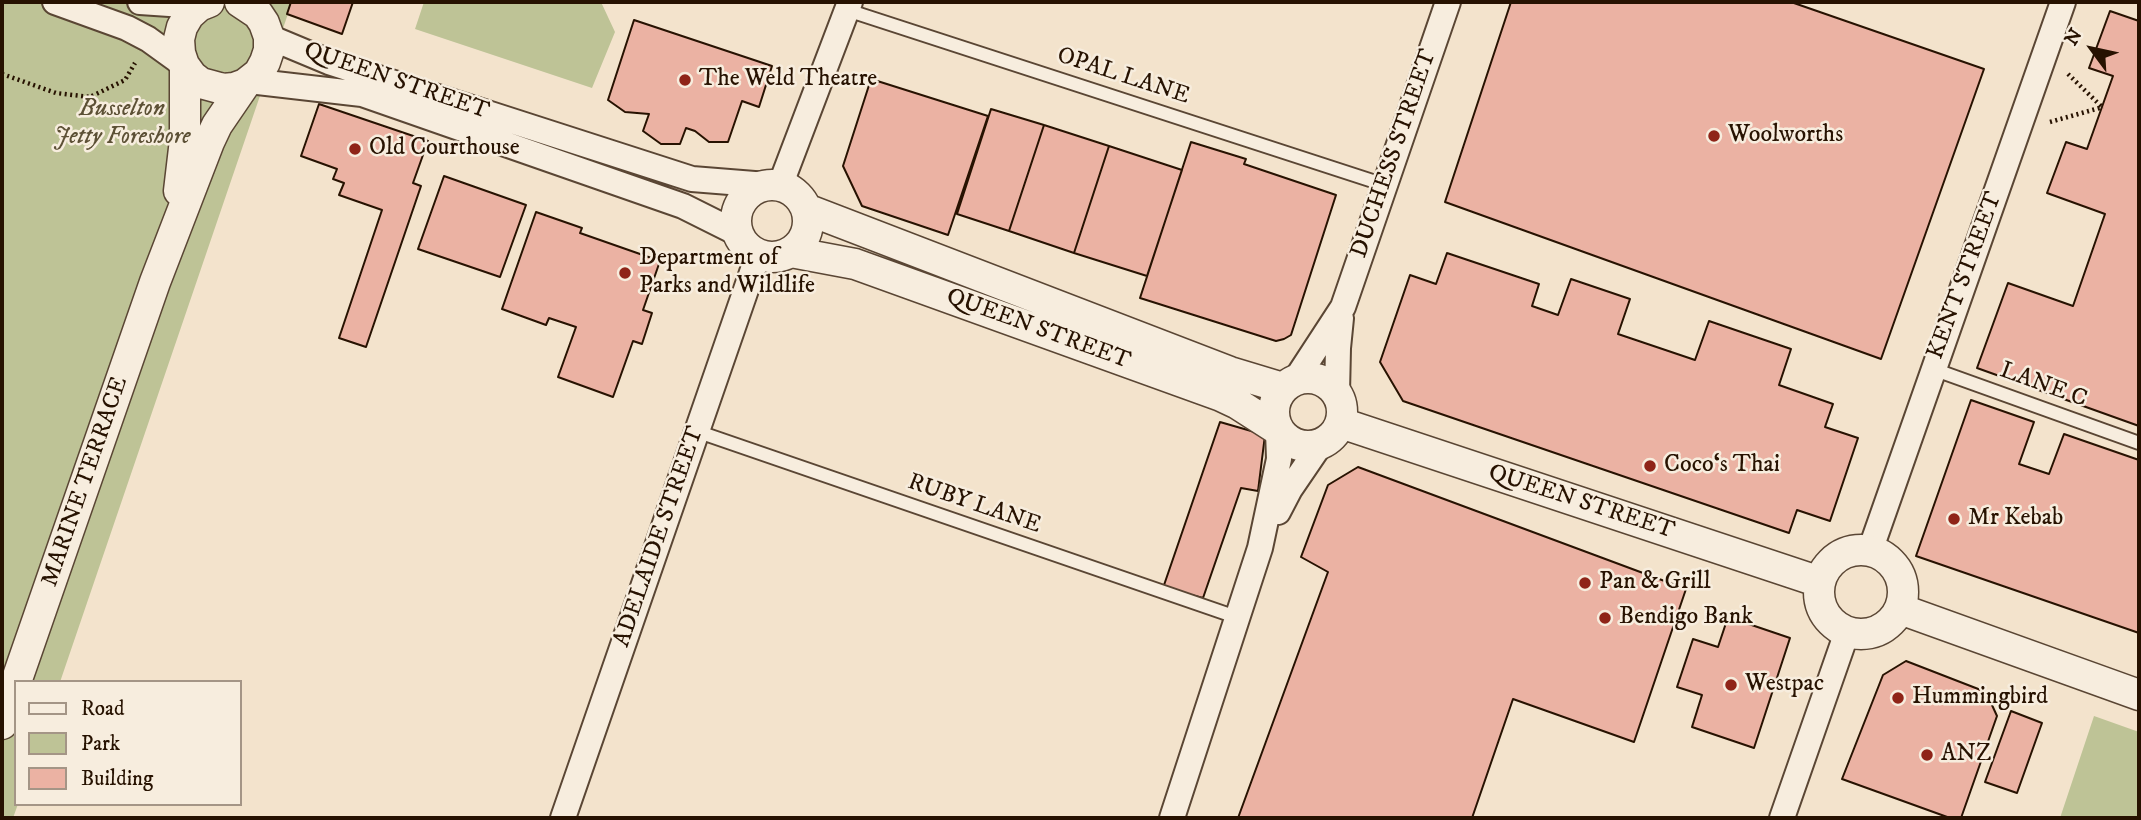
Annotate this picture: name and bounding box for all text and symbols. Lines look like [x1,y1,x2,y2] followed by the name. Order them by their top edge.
[2057,14,2127,84] north arrow
[2060,24,2088,50] text: N
[300,37,492,127] street label: QUEEN STREET
[1053,42,1193,112] street label: OPAL LANE
[1346,46,1444,262] street label: DUCHESS STREET
[699,66,877,94] place label: The Weld Theatre
[677,72,693,88] marker: The Weld Theatre
[54,96,190,152] park label: Busselton Jetty Foreshore
[1728,122,1843,150] place label: Woolworths
[1706,128,1722,144] marker: Woolworths
[369,135,520,163] place label: Old Courthouse
[347,141,363,157] marker: Old Courthouse
[1922,188,2010,364] street label: KENT STREET
[639,245,815,301] place label: Department of Parks and Wildlife
[617,265,633,281] marker: Department of Parks and Wildlife
[942,283,1134,377] street label: QUEEN STREET
[1995,357,2091,415] street label: LANE C
[37,373,135,591] street label: MARINE TERRACE
[609,423,711,651] street label: ADELAIDE STREET
[1664,452,1780,480] place label: Coco‘s Thai
[1642,458,1658,474] marker: Coco‘s Thai
[1484,459,1678,547] street label: QUEEN STREET
[904,469,1044,541] street label: RUBY LANE
[1968,505,2063,533] place label: Mr Kebab
[1946,511,1962,527] marker: Mr Kebab
[1599,569,1711,597] place label: Pan & Grill
[1577,575,1593,591] marker: Pan & Grill
[1619,604,1753,632] place label: Bendigo Bank
[1597,610,1613,626] marker: Bendigo Bank
[1745,671,1824,699] place label: Westpac
[1723,677,1739,693] marker: Westpac
[14,680,242,806] legend
[1912,684,2048,712] place label: Hummingbird
[1890,690,1906,706] marker: Hummingbird
[81,696,125,722] text: Road
[81,731,120,757] text: Park
[1941,741,1991,769] place label: ANZ
[1919,747,1935,763] marker: ANZ
[81,766,153,792] text: Building

